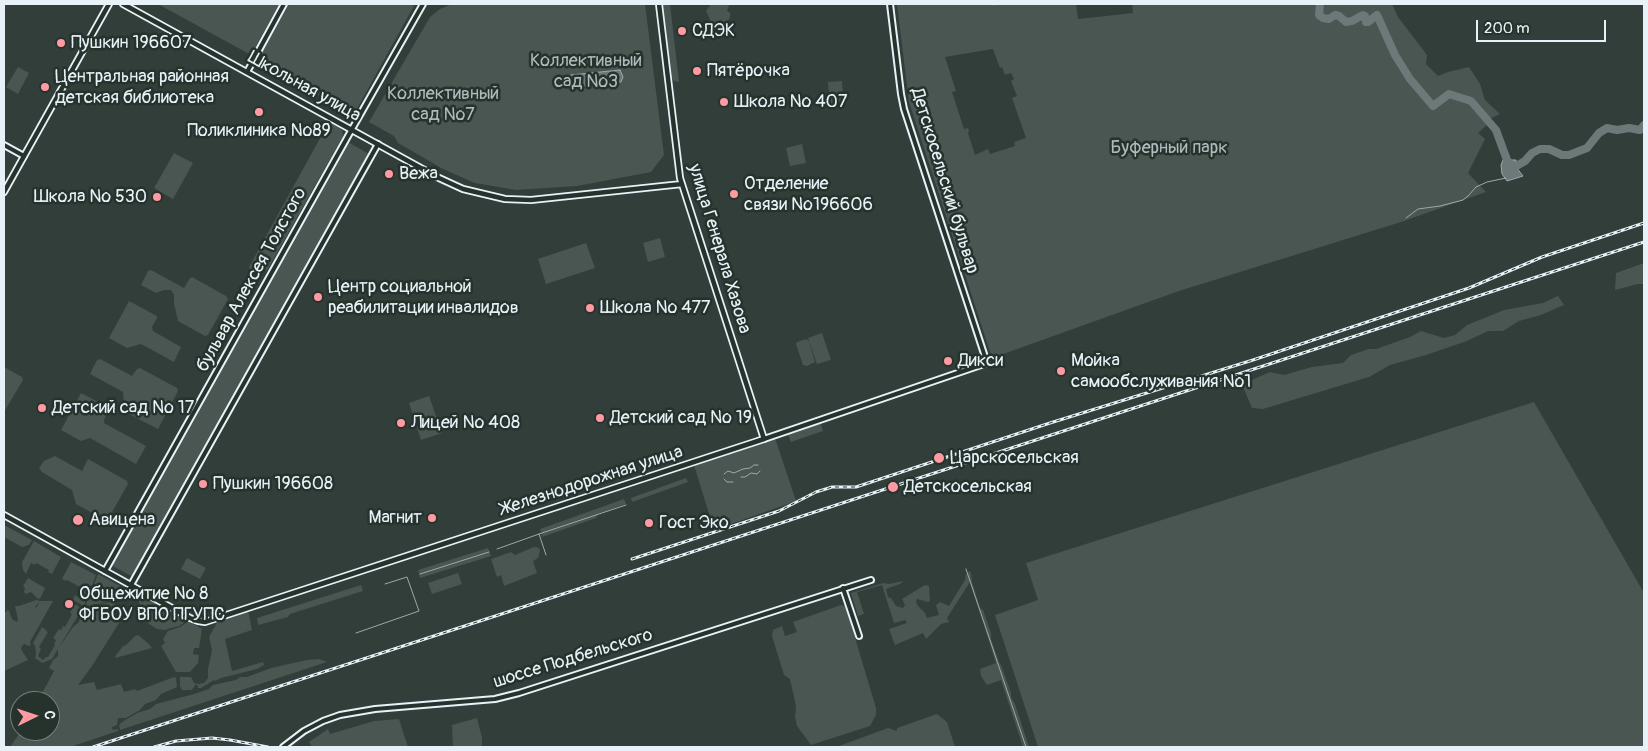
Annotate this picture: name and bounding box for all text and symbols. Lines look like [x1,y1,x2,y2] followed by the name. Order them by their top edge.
[1478,10,1608,42] scale bar
[1484,19,1529,38] text: 200 m
[692,20,735,42] place label: СДЭК
[676,25,688,37] marker: СДЭК
[71,32,191,54] place label: Пушкин 196607
[55,37,67,49] marker: Пушкин 196607
[244,47,364,127] street label: Школьная улица
[530,50,642,92] park label: Коллективный сад №3
[707,60,790,82] place label: Пятёрочка
[691,65,703,77] marker: Пятёрочка
[55,66,229,108] place label: Центральная районная детская библиотека
[39,81,51,93] marker: Центральная районная детская библиотека
[387,83,499,126] park label: Коллективный сад №7
[905,86,983,276] street label: Детскосельский бульвар
[734,91,847,113] place label: Школа № 407
[718,96,730,108] marker: Школа № 407
[253,106,265,118] marker: Поликлиника №89
[187,120,331,142] place label: Поликлиника №89
[1111,137,1227,159] park label: Буферный парк
[683,162,755,336] street label: улица Генерала Хазова
[399,163,438,185] place label: Вежа
[383,168,395,180] marker: Вежа
[744,173,873,215] place label: Отделение связи №196606
[192,184,312,376] street label: бульвар Алексея Толстого
[34,186,147,208] place label: Школа № 530
[728,188,740,200] marker: Отделение связи №196606
[151,191,163,203] marker: Школа № 530
[328,276,519,318] place label: Центр социальной реабилитации инвалидов
[312,291,324,303] marker: Центр социальной реабилитации инвалидов
[600,297,711,319] place label: Школа № 477
[584,302,596,314] marker: Школа № 477
[958,350,1003,372] place label: Дикси
[1071,350,1251,392] place label: Мойка самообслуживания №1
[942,355,954,367] marker: Дикси
[1055,365,1067,377] marker: Мойка самообслуживания №1
[52,397,194,419] place label: Детский сад № 17
[36,402,48,414] marker: Детский сад № 17
[610,407,752,429] place label: Детский сад № 19
[411,412,520,434] place label: Лицей № 408
[594,412,606,424] marker: Детский сад № 19
[395,417,407,429] marker: Лицей № 408
[498,441,686,521] street label: Железнодорожная улица
[950,447,1079,469] place label: Царскосельская
[932,451,946,465] marker: Царскосельская
[213,473,333,495] place label: Пушкин 196608
[904,476,1032,498] place label: Детскосельская
[197,478,209,490] marker: Пушкин 196608
[886,480,900,494] marker: Детскосельская
[369,507,422,529] place label: Магнит
[89,509,155,531] place label: Авицена
[426,512,438,524] marker: Магнит
[659,512,729,534] place label: Гост Эко
[71,513,85,527] marker: Авицена
[643,517,655,529] marker: Гост Эко
[79,583,225,626] place label: Общежитие № 8 ФГБОУ ВПО ПГУПС
[63,598,75,610] marker: Общежитие № 8 ФГБОУ ВПО ПГУПС
[491,624,655,694] street label: шоссе Подбельского
[10,691,60,741] north arrow
[41,710,58,720] text: С

